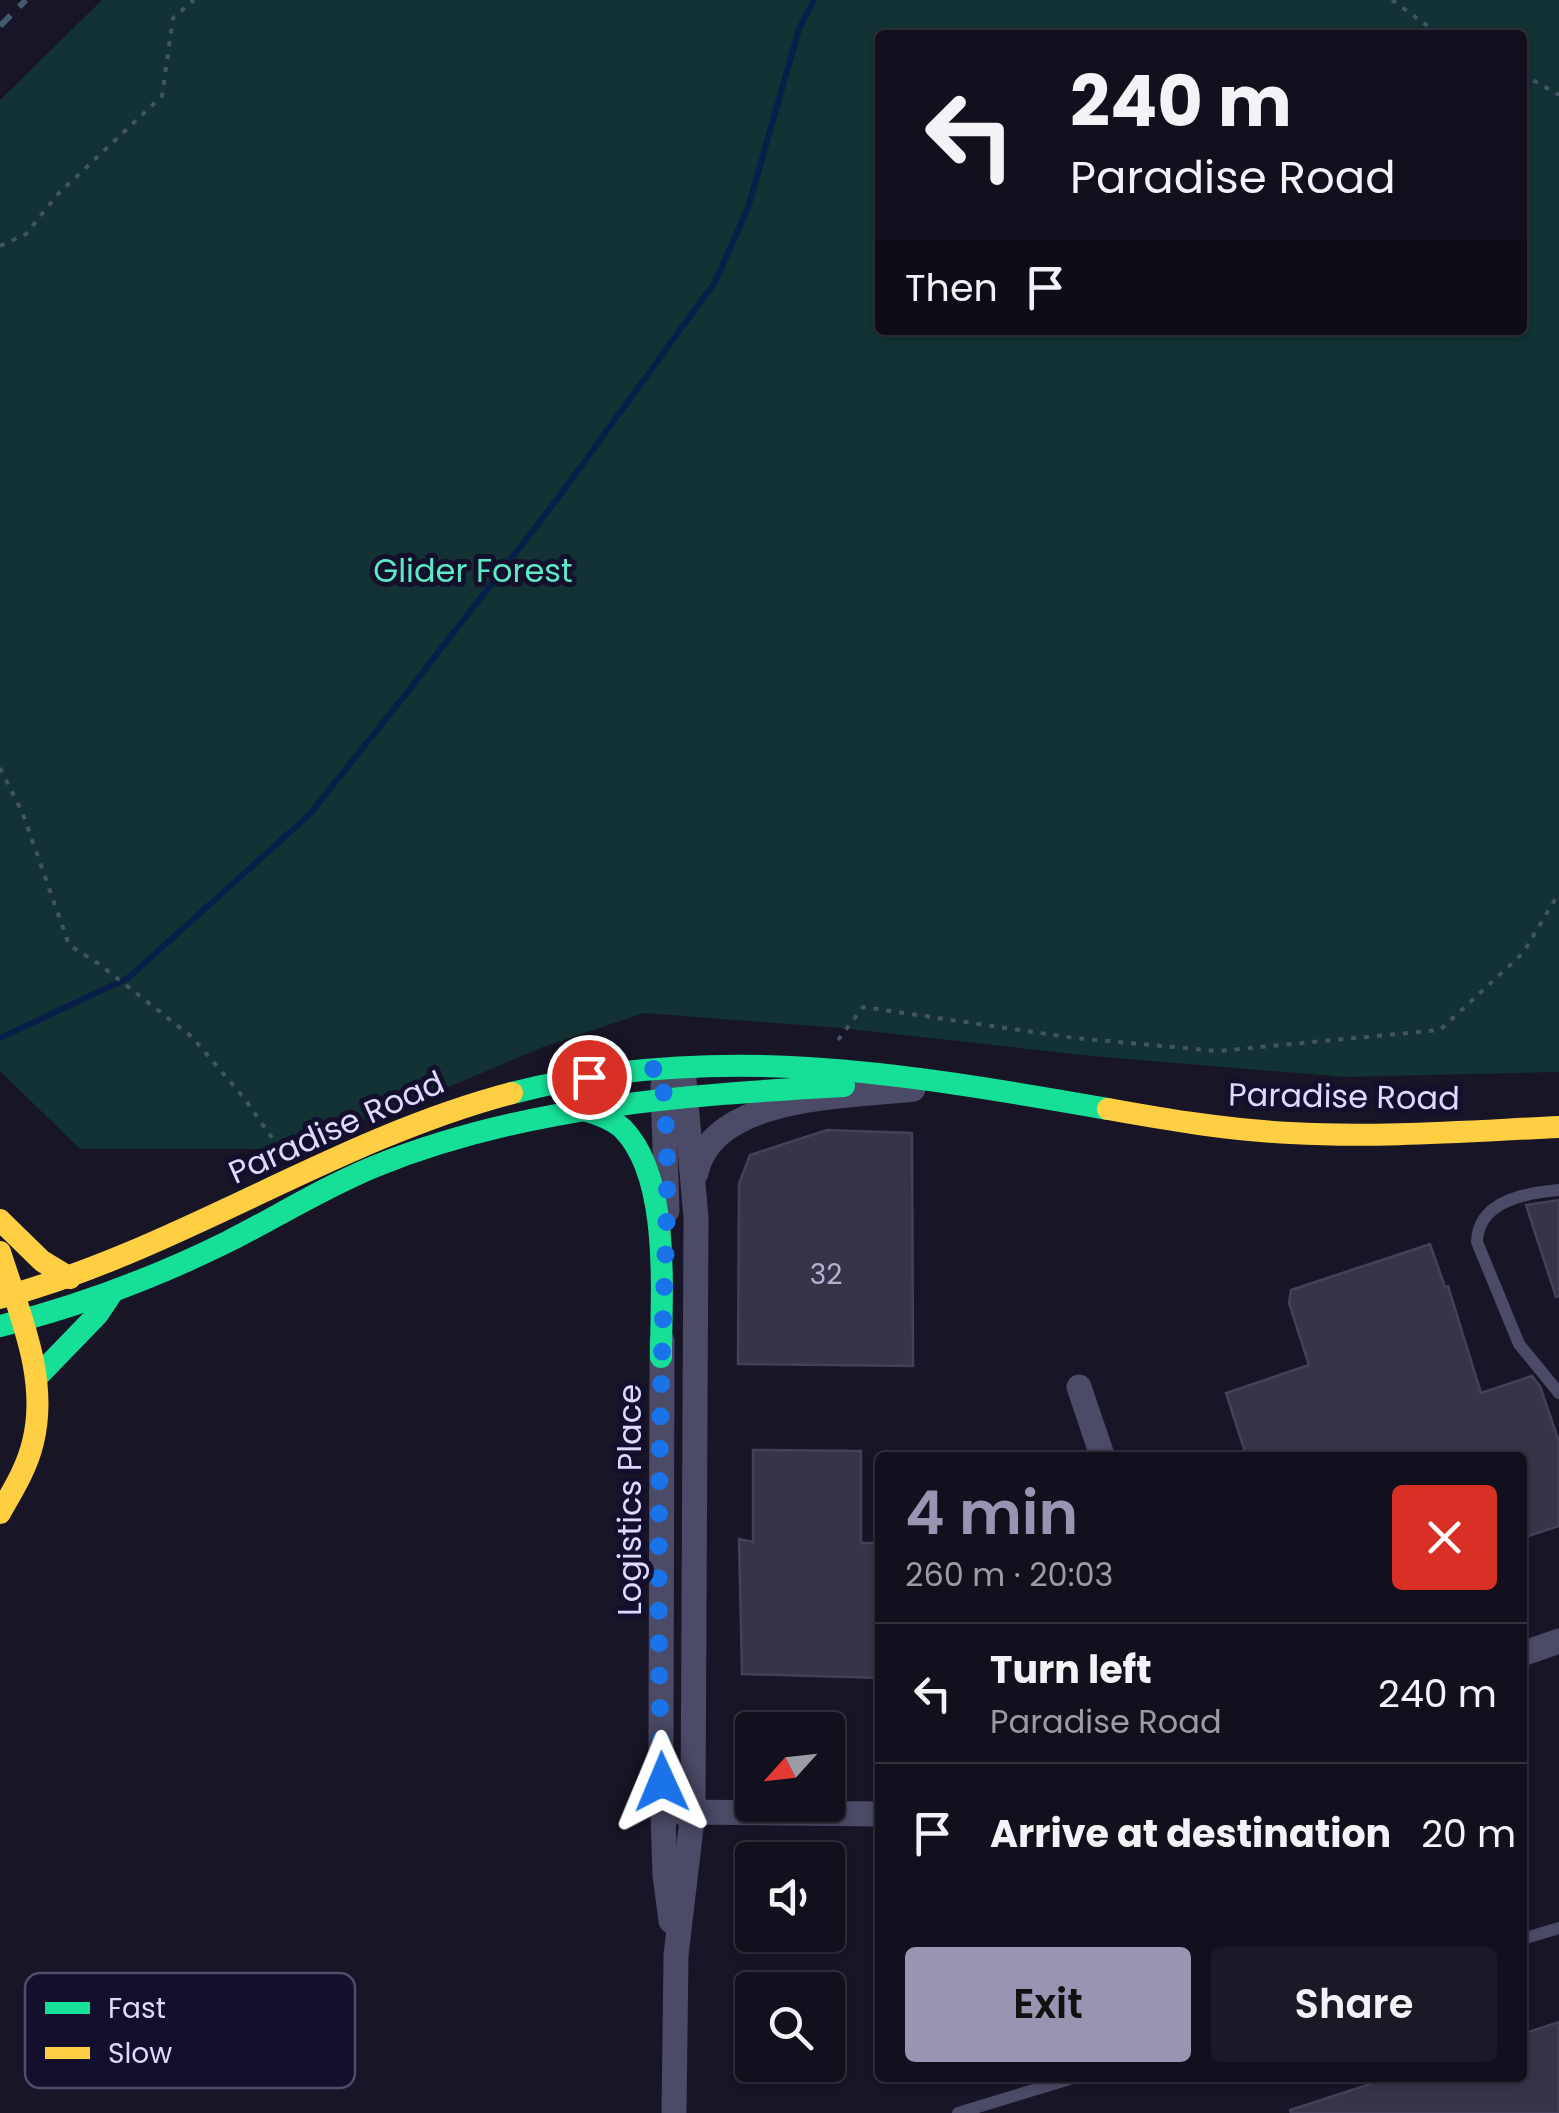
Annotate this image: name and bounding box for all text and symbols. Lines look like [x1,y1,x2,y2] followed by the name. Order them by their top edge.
[1070,52,1292,151] text: 240 m
[905,70,1035,200] icon: left
[1070,146,1396,209] text: Paradise Road
[1018,260,1073,315] icon: arrive
[905,261,998,314] text: Then
[373,548,573,593] park label: Glider Forest
[547,1035,632,1120] pin
[562,1050,617,1105] icon: arrive
[221,1059,451,1195] street label: Paradise Road
[1228,1071,1460,1121] street label: Paradise Road
[810,1255,842,1294] house number: 32
[607,1384,652,1616] street label: Logistics Place
[905,1471,1078,1555] text: 4 min
[1392,1485,1497,1590] button: close
[905,1552,1113,1597] text: 260 m · 20:03
[990,1643,1152,1696] text: Turn left
[905,1666,960,1721] icon: left
[1378,1667,1497,1720] text: 240 m
[990,1699,1222,1744] text: Paradise Road
[735,1712,845,1822] north arrow
[735,1712,845,2082] map controls
[610,1730,714,1834] position arrow
[905,1806,960,1861] icon: arrive
[990,1807,1391,1860] text: Arrive at destination
[1421,1807,1516,1860] text: 20 m
[735,1842,845,1952] button: sound
[905,1947,1191,2062] button: Exit
[1211,1947,1497,2062] button: Share
[735,1972,845,2082] button: search
[25,1973,355,2088] legend
[108,1989,166,2028] text: Fast
[108,2034,172,2073] text: Slow

